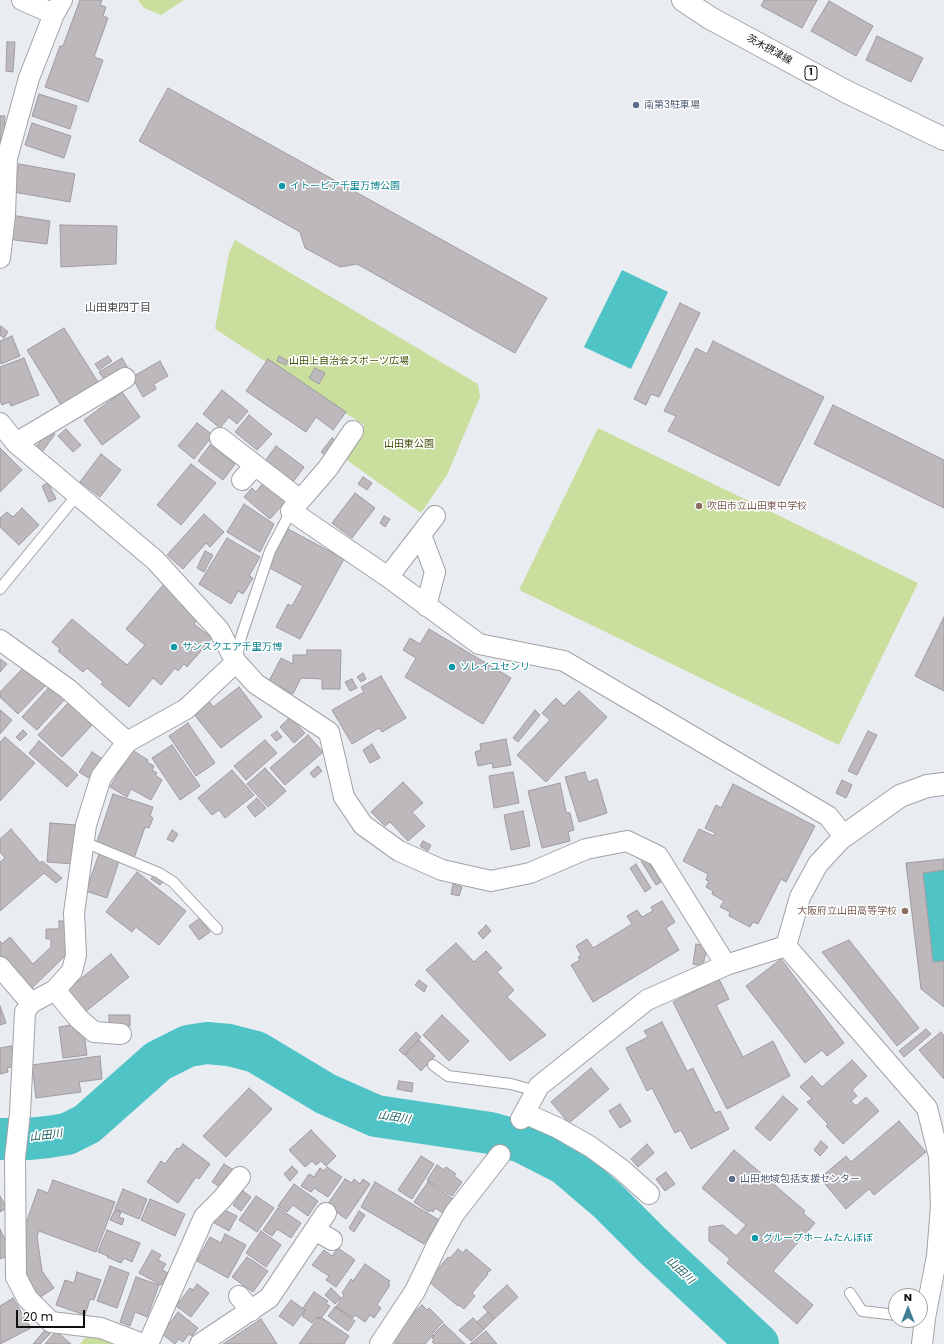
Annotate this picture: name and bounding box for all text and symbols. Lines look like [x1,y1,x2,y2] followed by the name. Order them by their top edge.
[744,33,794,67] street label: 茨木摂津線
[805,66,817,80] road number: 1
[644,99,700,111] place label: 南第3駐車場
[631,100,641,110] marker: 南第3駐車場
[290,180,400,192] place label: イトーピア千里万博公園
[277,181,287,191] marker: イトーピア千里万博公園
[85,301,151,315] district label: 山田東四丁目
[289,355,409,367] park label: 山田上自治会スポーツ広場
[384,438,434,450] park label: 山田東公園
[707,500,807,512] place label: 吹田市立山田東中学校
[694,501,704,511] marker: 吹田市立山田東中学校
[182,641,282,653] place label: サンスクエア千里万博
[169,642,179,652] marker: サンスクエア千里万博
[460,661,530,673] place label: ソレイユセンリ
[447,662,457,672] marker: ソレイユセンリ
[797,905,897,917] place label: 大阪府立山田高等学校
[900,906,910,916] marker: 大阪府立山田高等学校
[377,1109,411,1127] water label: 山田川
[29,1127,63,1145] water label: 山田川
[740,1173,860,1185] place label: 山田地域包括支援センター
[727,1174,737,1184] marker: 山田地域包括支援センター
[763,1232,873,1244] place label: グループホームたんぽぽ
[750,1233,760,1243] marker: グループホームたんぽぽ
[663,1255,697,1287] water label: 山田川
[888,1288,928,1328] north arrow
[904,1289,912,1305] text: N
[18,1302,87,1328] scale bar
[23,1308,53,1325] text: 20 m

